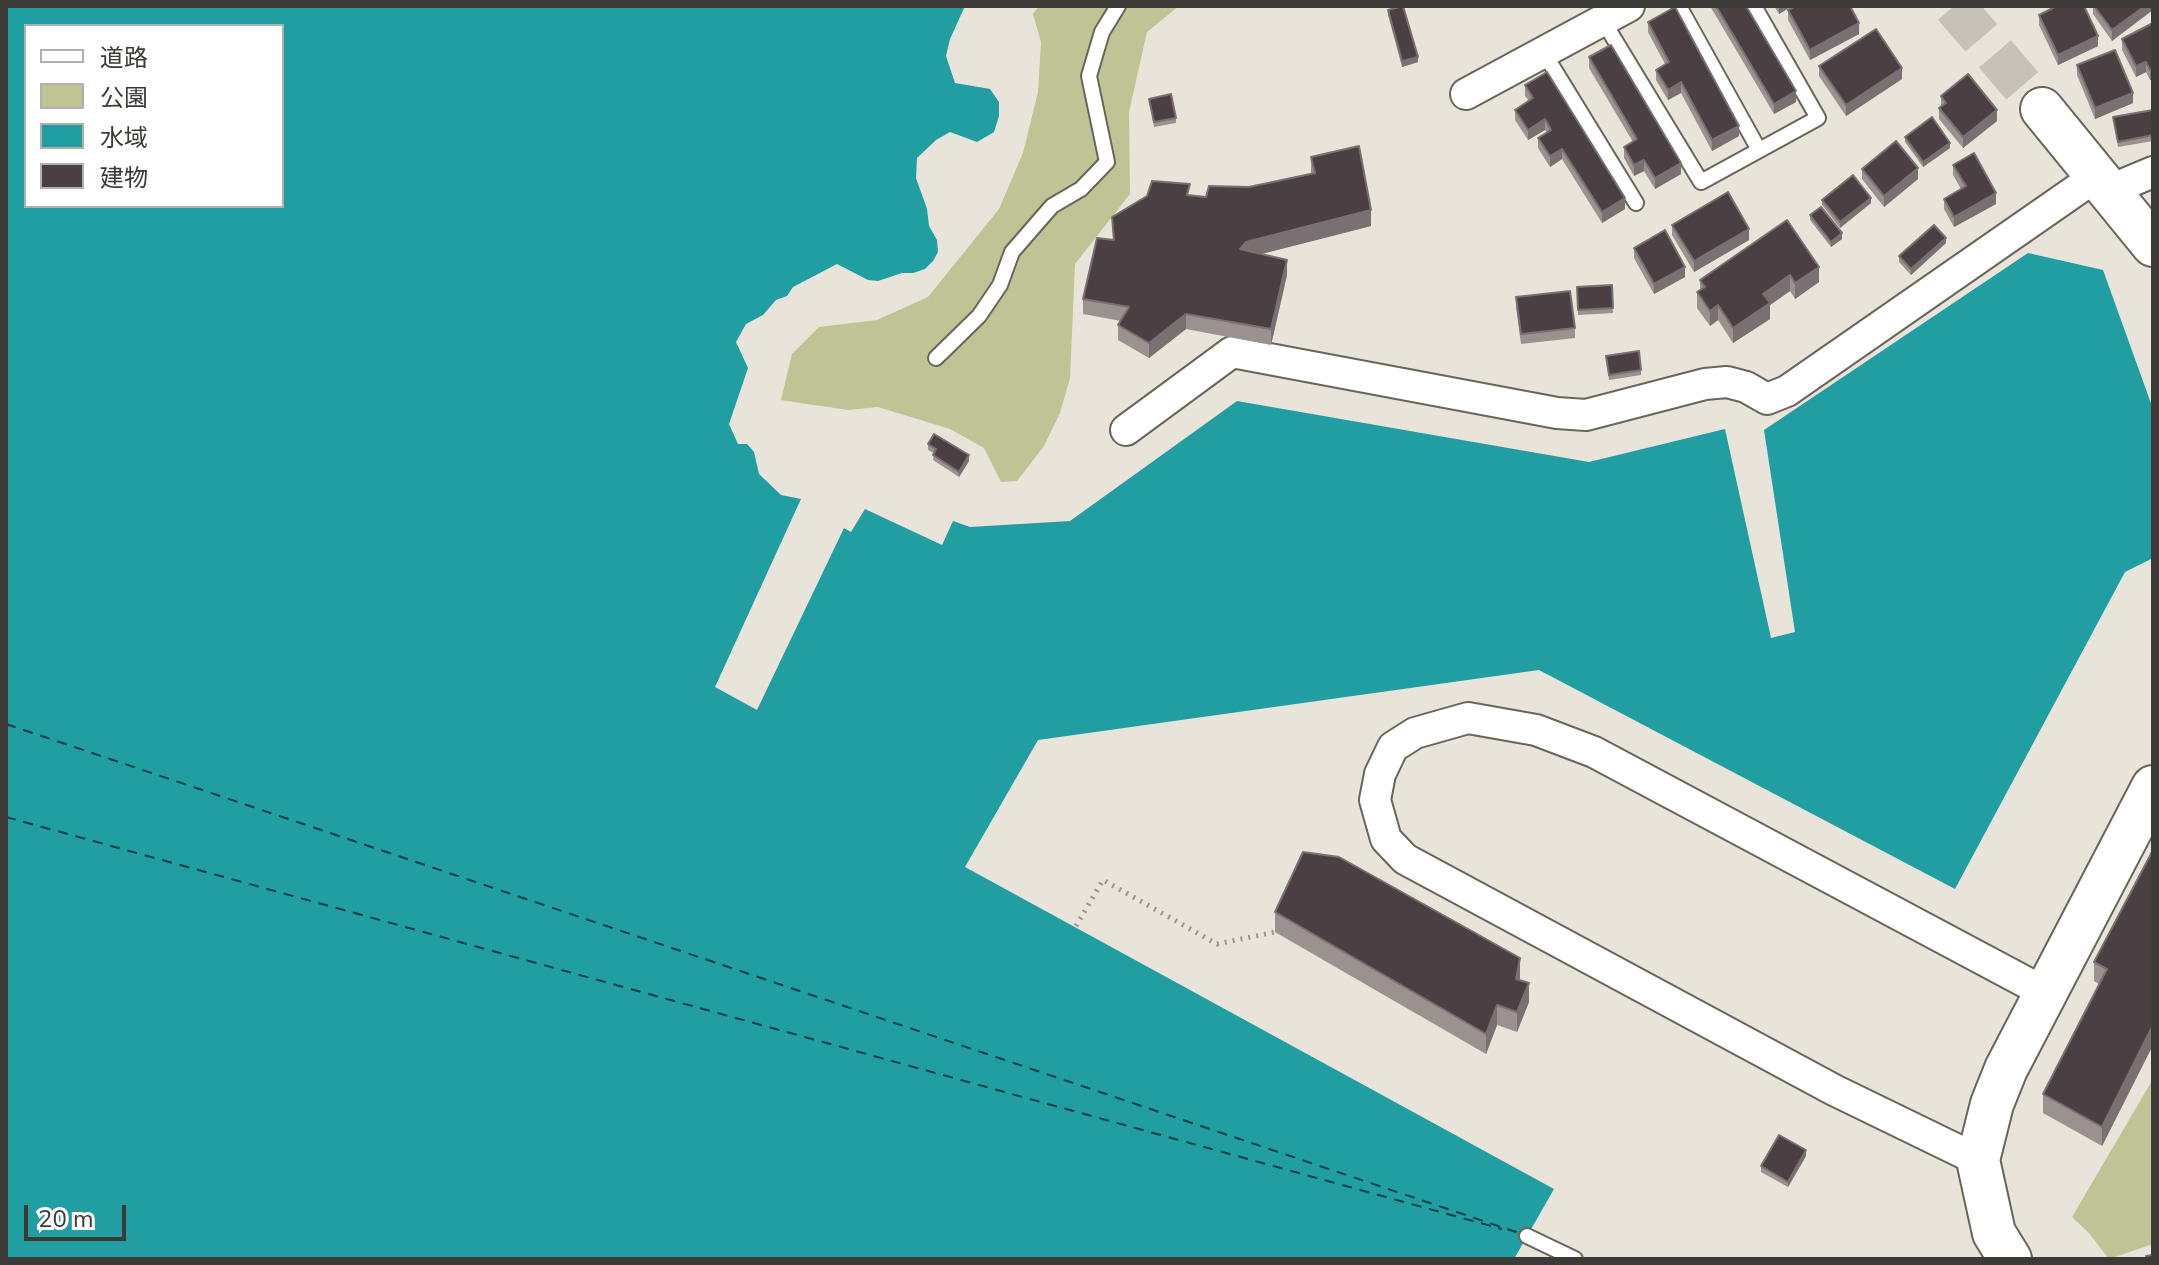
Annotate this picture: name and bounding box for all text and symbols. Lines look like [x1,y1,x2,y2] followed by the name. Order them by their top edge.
[24,24,284,208] legend
[100,42,148,74] text: 道路
[100,82,148,114] text: 公園
[100,122,148,154] text: 水域
[100,162,148,194] text: 建物
[28,1189,130,1239] scale bar
[38,1203,94,1235] text: 20 m

